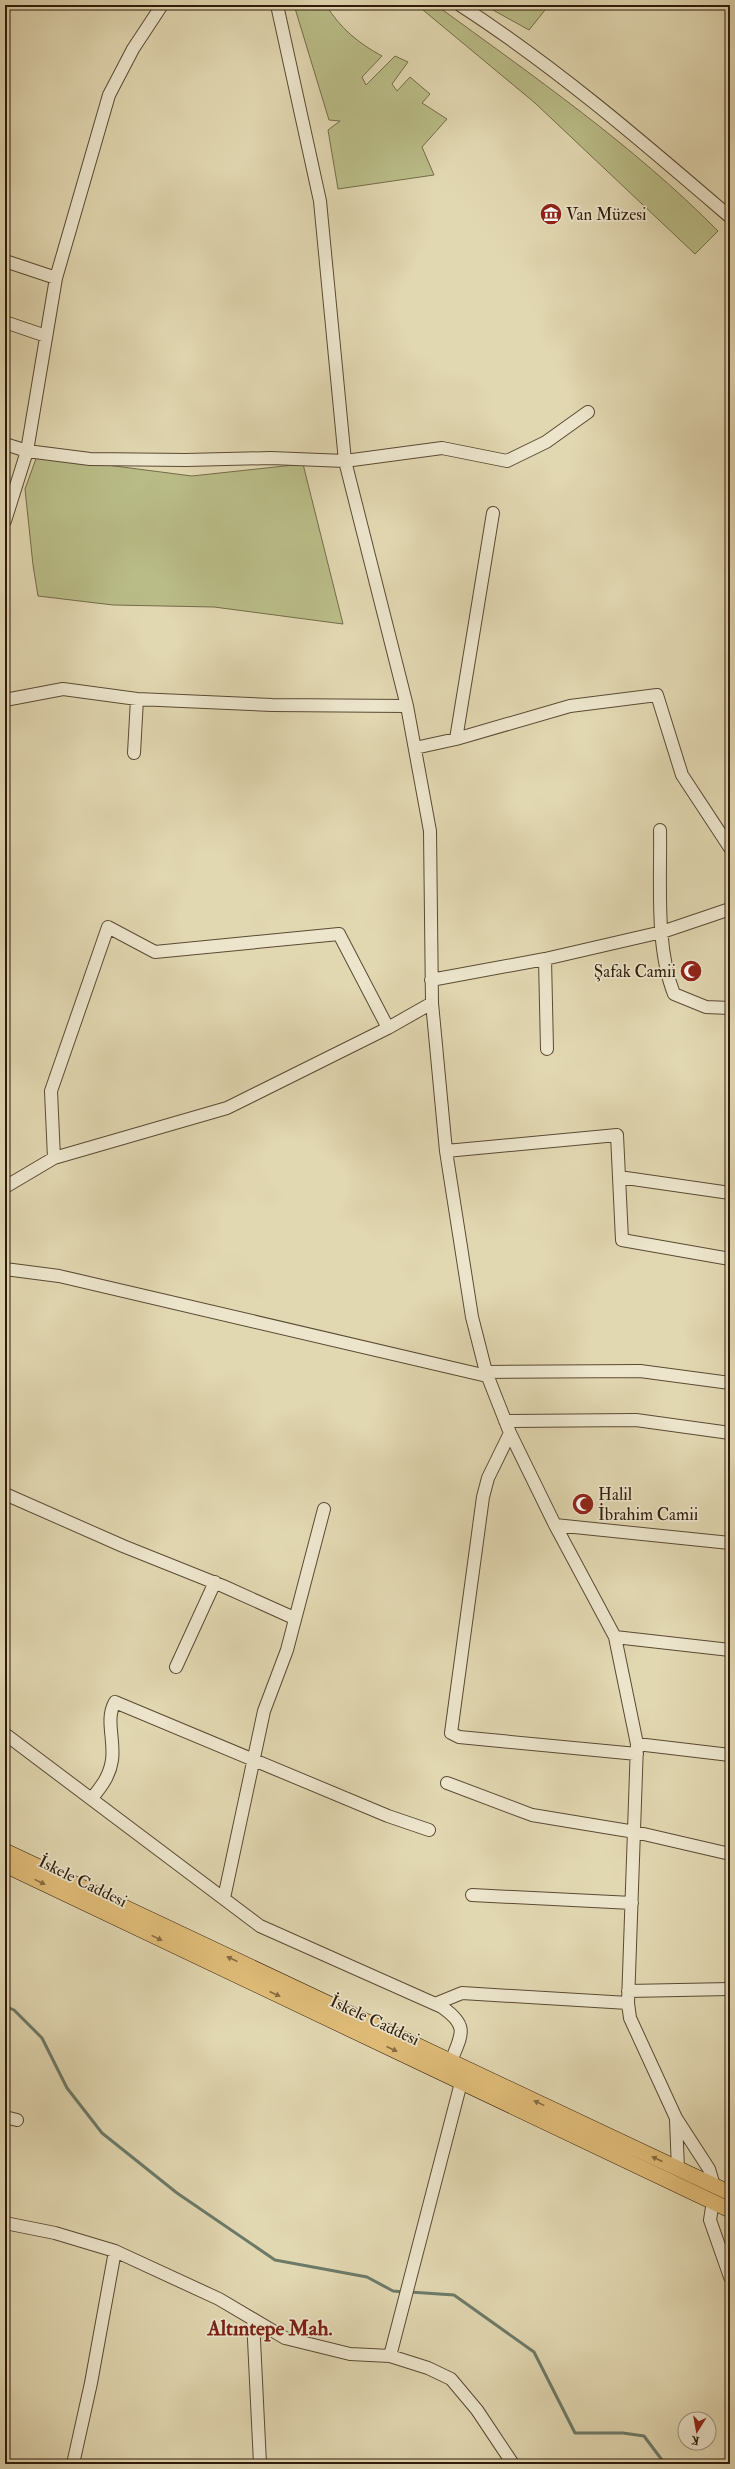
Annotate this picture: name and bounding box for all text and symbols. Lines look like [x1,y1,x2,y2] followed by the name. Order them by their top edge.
[538,201,564,227] museum icon: Van Müzesi
[566,204,647,225] place label: Van Müzesi
[678,958,704,984] mosque icon: Şafak Camii
[594,961,676,982] place label: Şafak Camii
[598,1484,699,1525] place label: Halil İbrahim Camii
[570,1491,596,1517] mosque icon: Halil İbrahim Camii
[35,1850,131,1912] street label: İskele Caddesi
[34,1879,46,1885] one-way arrow
[152,1935,163,1941] one-way arrow
[226,1956,237,1962] one-way arrow
[327,1990,424,2050] street label: İskele Caddesi
[269,1991,280,1997] one-way arrow
[387,2046,398,2052] one-way arrow
[534,2100,545,2106] one-way arrow
[651,2156,662,2162] one-way arrow
[207,2315,333,2342] district label: Altıntepe Mah.
[677,2411,717,2451] north arrow
[689,2433,700,2447] text: K

